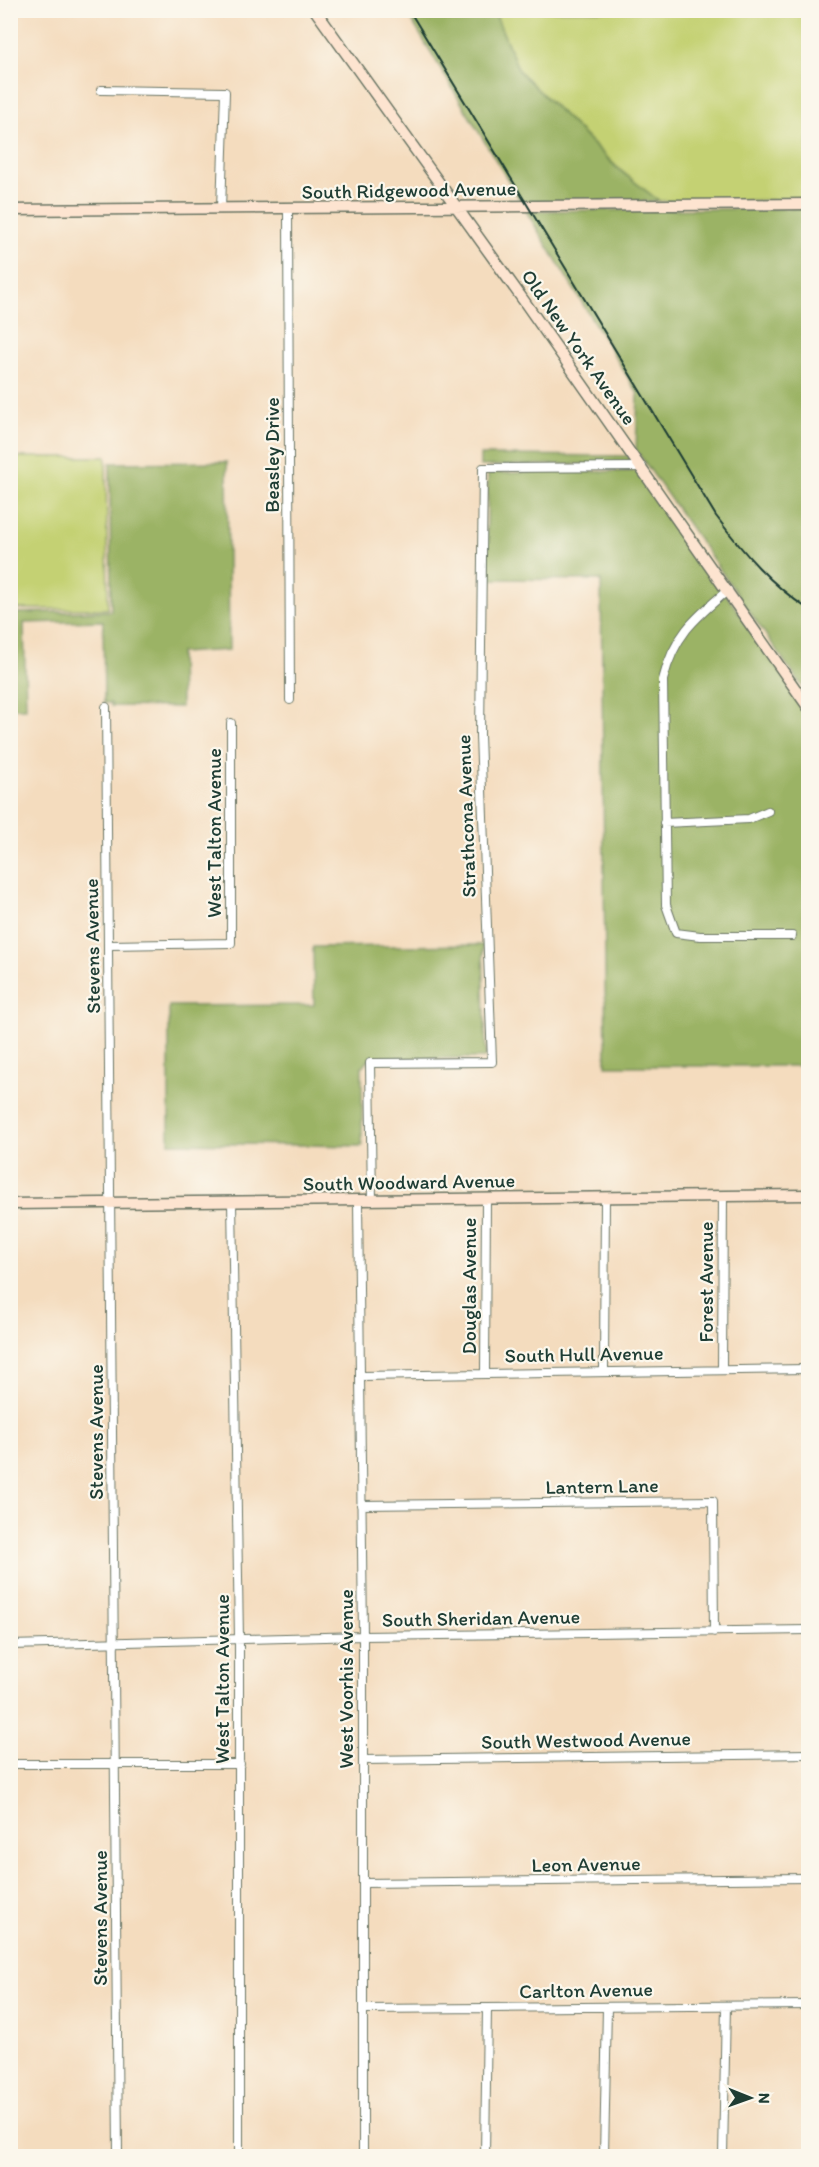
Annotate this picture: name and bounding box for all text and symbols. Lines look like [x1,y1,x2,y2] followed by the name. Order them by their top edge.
[301,176,517,204] street label: South Ridgewood Avenue
[516,265,642,429] street label: Old New York Avenue
[260,397,284,513] street label: Beasley Drive
[451,734,481,898] street label: Strathcona Avenue
[202,748,226,918] street label: West Talton Avenue
[79,878,105,1014] street label: Stevens Avenue
[303,1168,515,1196] street label: South Woodward Avenue
[457,1218,481,1354] street label: Douglas Avenue
[694,1222,718,1342] street label: Forest Avenue
[504,1341,664,1367] street label: South Hull Avenue
[84,1364,108,1500] street label: Stevens Avenue
[545,1473,659,1499] street label: Lantern Lane
[334,1589,358,1769] street label: West Voorhis Avenue
[210,1594,234,1764] street label: West Talton Avenue
[382,1604,580,1632] street label: South Sheridan Avenue
[481,1726,691,1754] street label: South Westwood Avenue
[88,1850,112,1986] street label: Stevens Avenue
[531,1851,641,1877] street label: Leon Avenue
[519,1977,653,2003] street label: Carlton Avenue
[720,2068,780,2128] north arrow
[755,2093,774,2104] text: N

